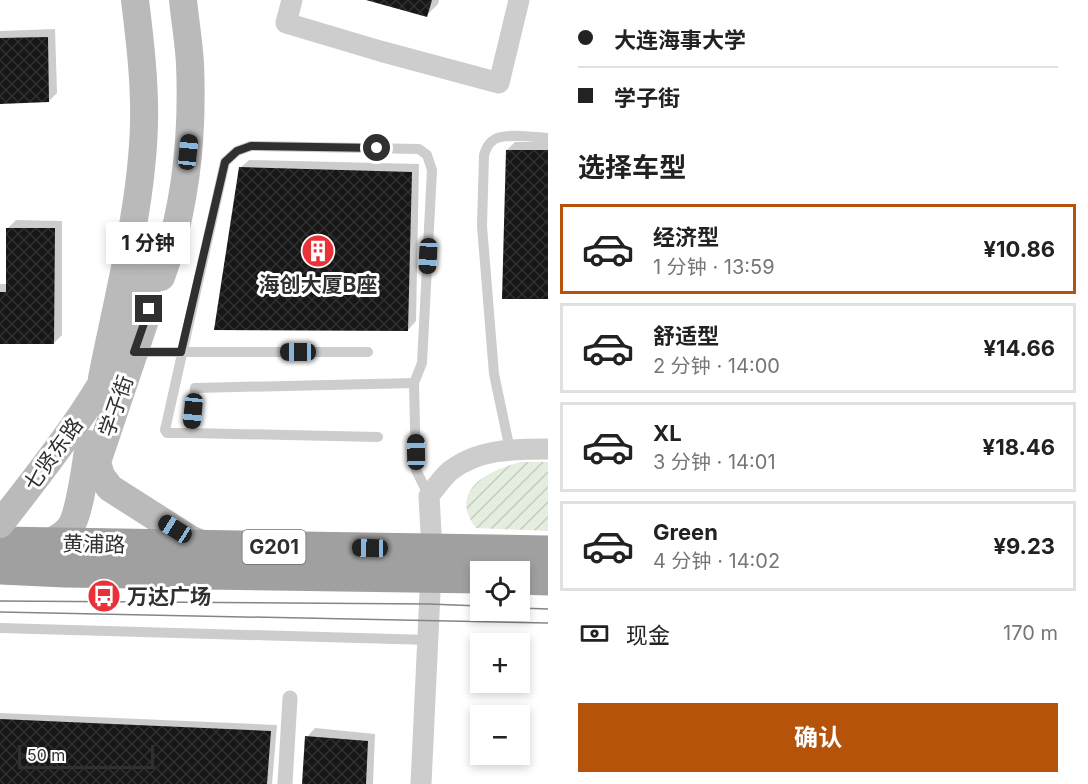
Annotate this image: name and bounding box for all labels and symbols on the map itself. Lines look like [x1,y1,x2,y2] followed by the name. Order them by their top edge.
[177,133,199,171] car
[363,134,390,161] route start
[107,222,191,264] callout: 1 分钟
[300,233,336,269] building icon: 海创大厦B座
[418,238,438,274] car
[259,272,377,297] place label: 海创大厦B座
[135,295,162,322] route end
[280,343,316,361] car
[94,372,138,440] street label: 学子街
[182,392,204,430] car
[18,413,88,495] street label: 七贤东路
[407,434,425,470] car
[155,512,195,546] car
[242,530,306,564] road number: G201
[62,531,126,557] street label: 黄浦路
[352,539,388,557] car
[86,578,122,614] bus stop icon: 万达广场
[127,584,211,609] place label: 万达广场
[18,742,154,770] scale bar

